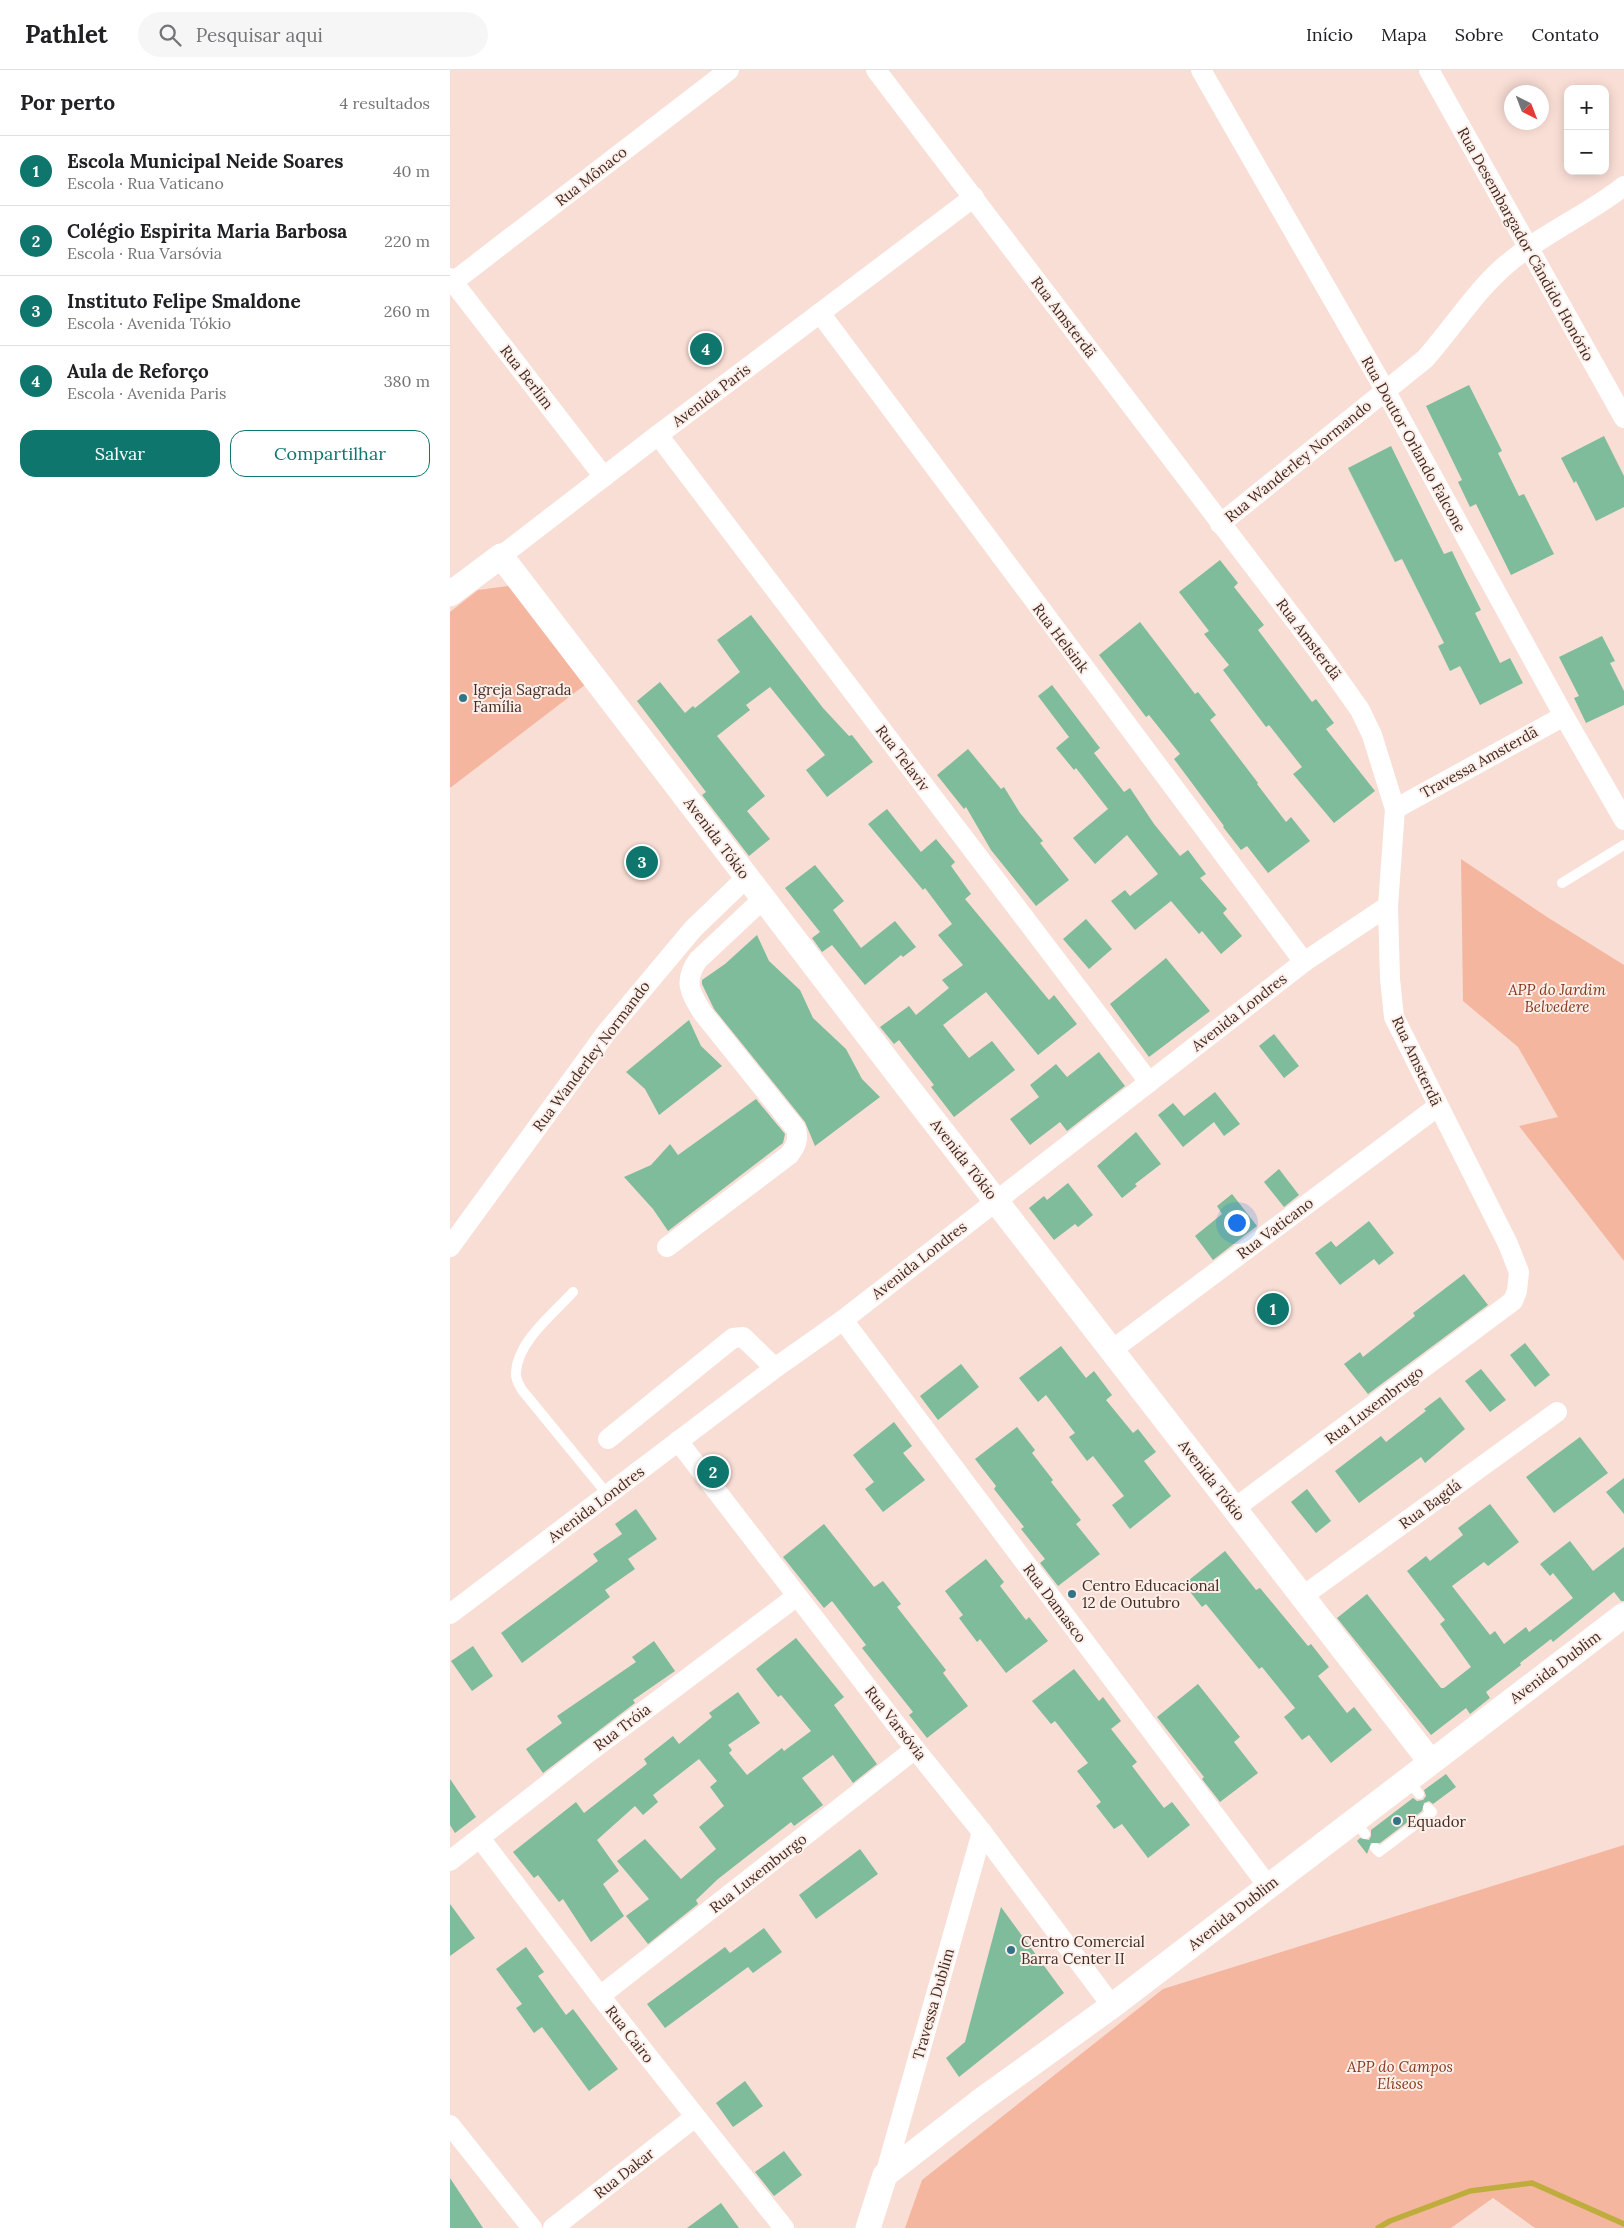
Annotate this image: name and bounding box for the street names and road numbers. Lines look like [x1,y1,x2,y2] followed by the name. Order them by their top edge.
[1454,124,1599,365] street label: Rua Desembargador Cândido Honório
[551,142,631,210] street label: Rua Mônaco
[1027,273,1101,362] street label: Rua Amsterdã
[496,341,558,413] street label: Rua Berlim
[1358,353,1470,535] street label: Rua Doutor Orlando Falcone
[667,359,754,431] street label: Avenida Paris
[1221,396,1375,526] street label: Rua Wanderley Normando
[1272,595,1346,684] street label: Rua Amsterdã
[1029,600,1093,676] street label: Rua Helsink
[872,721,934,795] street label: Rua Telaviv
[1417,722,1541,802] street label: Travessa Amsterdã
[680,793,754,883] street label: Avenida Tókio
[1187,969,1290,1056] street label: Avenida Londres
[528,977,654,1135] street label: Rua Wanderley Normando
[1388,1013,1446,1109] street label: Rua Amsterdã
[926,1114,1002,1203] street label: Avenida Tókio
[1233,1193,1317,1263] street label: Rua Vaticano
[867,1217,970,1304] street label: Avenida Londres
[1321,1362,1427,1448] street label: Rua Luxembrugo
[1174,1435,1250,1524] street label: Avenida Tókio
[543,1462,648,1547] street label: Avenida Londres
[1395,1475,1465,1533] street label: Rua Bagdá
[1019,1560,1091,1646] street label: Rua Damasco
[1505,1627,1604,1708] street label: Avenida Dublim
[861,1682,931,1764] street label: Rua Varsóvia
[590,1699,654,1755] street label: Rua Tróia
[706,1829,811,1917] street label: Rua Luxemburgo
[1183,1872,1282,1955] street label: Avenida Dublim
[908,1946,958,2062] street label: Travessa Dublim
[602,2001,658,2067] street label: Rua Cairo
[590,2143,658,2202] street label: Rua Dakar

